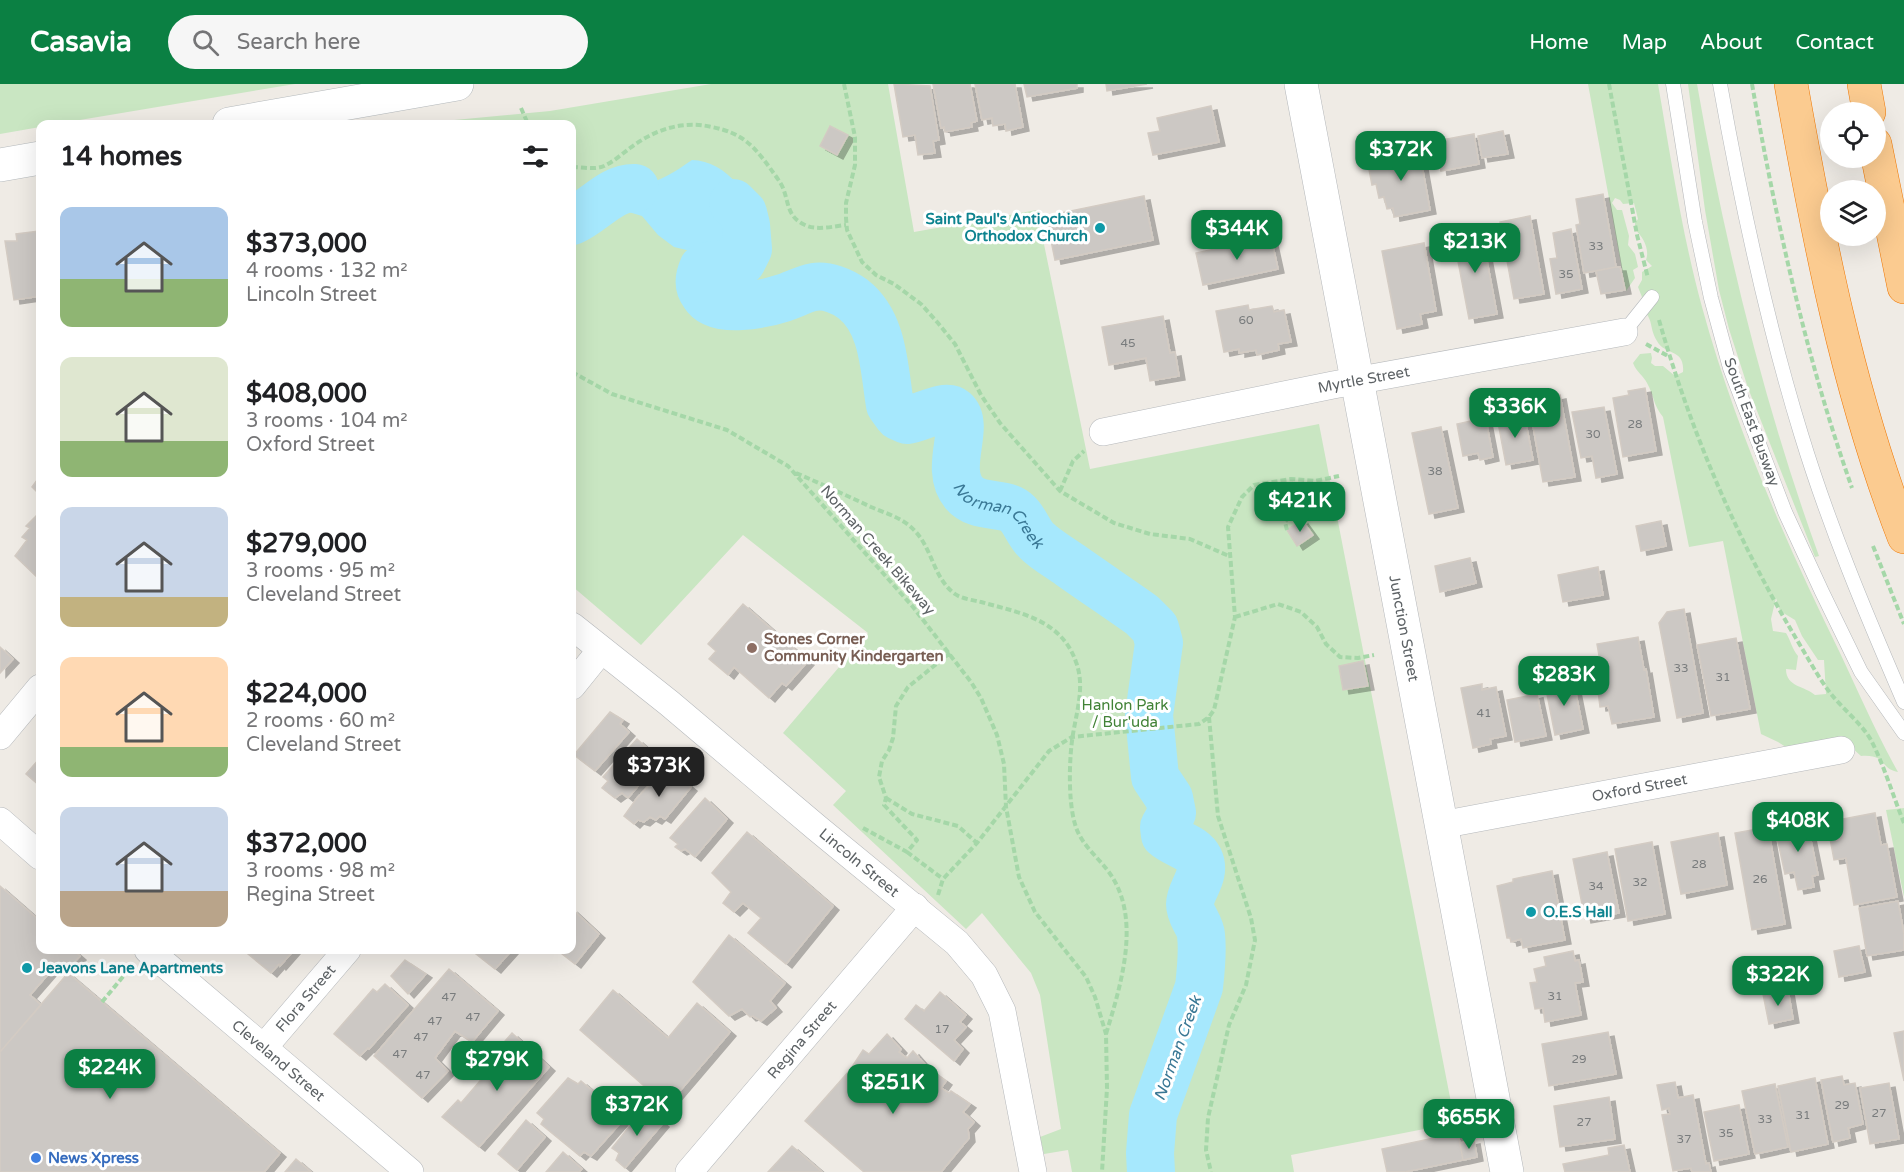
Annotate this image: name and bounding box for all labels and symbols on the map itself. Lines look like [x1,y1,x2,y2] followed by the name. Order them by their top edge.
[1359,131,1443,182] pin: $372K
[926,210,1088,245] place label: Saint Paul's Antiochian Orthodox Church
[1195,210,1279,261] pin: $344K
[1093,221,1107,235] marker: Saint Paul's Antiochian Orthodox Church
[1433,223,1517,274] pin: $213K
[1588,239,1604,253] house number: 33
[1558,267,1574,281] house number: 35
[1238,313,1254,327] house number: 60
[1120,336,1136,350] house number: 45
[1720,355,1784,489] street label: South East Busway
[1316,362,1411,397] street label: Myrtle Street
[1473,388,1557,439] pin: $336K
[1627,417,1643,431] house number: 28
[1585,427,1601,441] house number: 30
[1427,464,1443,478] house number: 38
[948,479,1048,554] water label: Norman Creek
[817,482,939,618] street label: Norman Creek Bikeway
[1258,482,1342,533] pin: $421K
[1385,574,1423,683] street label: Junction Street
[764,630,944,666] place label: Stones Corner Community Kindergarten
[745,641,759,655] marker: Stones Corner Community Kindergarten
[1522,656,1606,707] pin: $283K
[1673,661,1689,675] house number: 33
[1715,670,1731,684] house number: 31
[1082,696,1168,731] park label: Hanlon Park / Bur'uda
[1476,706,1492,720] house number: 41
[617,747,701,798] pin: $373K
[1590,770,1689,806] street label: Oxford Street
[1756,802,1840,853] pin: $408K
[815,824,903,901] street label: Lincoln Street
[1691,857,1707,871] house number: 28
[1752,872,1768,886] house number: 26
[1632,875,1648,889] house number: 32
[1588,879,1604,893] house number: 34
[1543,903,1613,921] place label: O.E.S Hall
[1524,905,1538,919] marker: O.E.S Hall
[1736,956,1820,1007] pin: $322K
[38,959,223,978] place label: Jeavons Lane Apartments
[20,961,34,975] marker: Jeavons Lane Apartments
[272,961,340,1036] street label: Flora Street
[1547,989,1563,1003] house number: 31
[441,990,457,1004] house number: 47
[1150,992,1207,1103] water label: Norman Creek
[764,997,840,1082] street label: Regina Street
[465,1010,481,1024] house number: 47
[427,1014,443,1028] house number: 47
[228,1016,329,1105] street label: Cleveland Street
[934,1022,950,1036] house number: 17
[413,1030,429,1044] house number: 47
[455,1041,539,1092] pin: $279K
[392,1047,408,1061] house number: 47
[68,1049,152,1100] pin: $224K
[1571,1052,1587,1066] house number: 29
[851,1064,935,1115] pin: $251K
[415,1068,431,1082] house number: 47
[595,1086,679,1137] pin: $372K
[1834,1098,1850,1112] house number: 29
[1427,1099,1511,1150] pin: $655K
[1871,1106,1887,1120] house number: 27
[1795,1108,1811,1122] house number: 31
[1757,1112,1773,1126] house number: 33
[1576,1115,1592,1129] house number: 27
[1718,1126,1734,1140] house number: 35
[1676,1132,1692,1146] house number: 37
[48,1149,139,1168] place label: News Xpress
[29,1151,43,1165] marker: News Xpress

